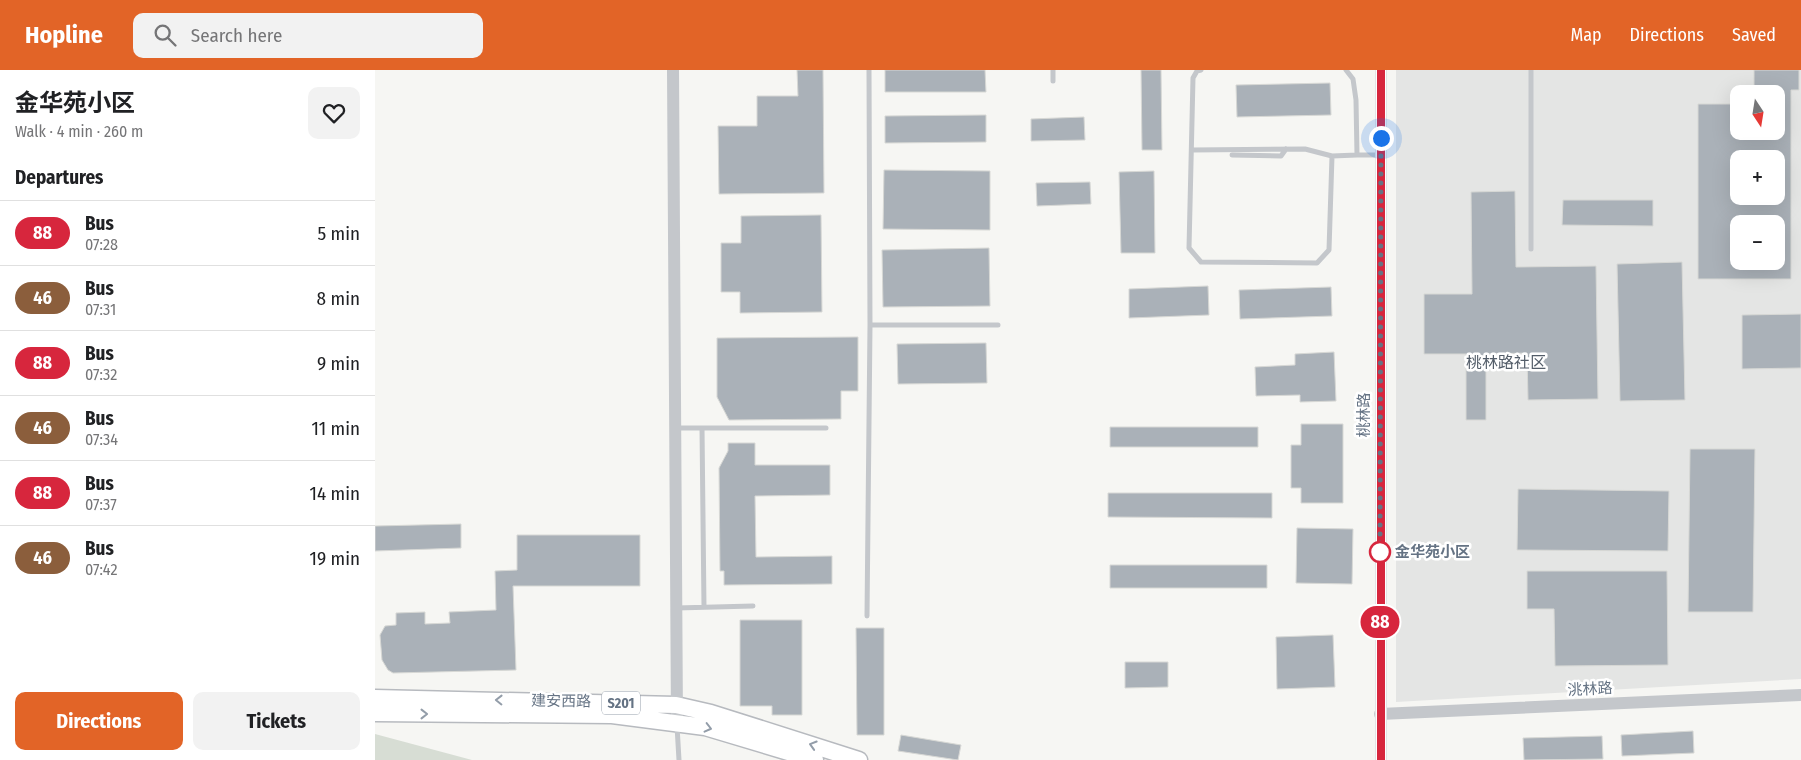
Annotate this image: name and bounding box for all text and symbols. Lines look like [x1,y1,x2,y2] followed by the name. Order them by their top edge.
[133,13,483,58] search box
[25,21,103,49] text: Hopline
[151,21,179,49] icon: search
[191,24,282,47] text: Search here
[1570,24,1602,46] text: Map
[1630,24,1704,46] text: Directions
[1732,24,1776,46] text: Saved
[1730,85,1785,140] north arrow
[1730,85,1785,270] map controls
[308,87,360,139] button: heart
[15,89,135,117] text: 金华苑小区
[15,122,143,141] text: Walk · 4 min · 260 m
[1369,126,1394,151] your location
[1730,150,1785,205] button: +
[15,166,103,189] text: Departures
[85,212,114,235] text: Bus
[1730,215,1785,270] button: −
[33,222,52,244] text: 88
[317,222,360,245] text: 5 min
[85,235,118,254] text: 07:28
[85,277,114,300] text: Bus
[33,287,52,309] text: 46
[317,287,360,310] text: 8 min
[85,300,116,319] text: 07:31
[85,342,114,365] text: Bus
[33,352,52,374] text: 88
[317,352,360,375] text: 9 min
[1466,353,1546,372] district label: 桃林路社区
[85,365,117,384] text: 07:32
[1355,392,1373,438] street label: 桃林路
[85,407,114,430] text: Bus
[33,417,52,439] text: 46
[312,417,360,440] text: 11 min
[85,430,118,449] text: 07:34
[85,472,114,495] text: Bus
[33,482,52,504] text: 88
[310,482,360,505] text: 14 min
[85,495,117,514] text: 07:37
[85,537,114,560] text: Bus
[1369,541,1391,563] marker: 金华苑小区
[1395,543,1470,561] place label: 金华苑小区
[33,547,52,569] text: 46
[309,547,360,570] text: 19 min
[85,560,117,579] text: 07:42
[1357,606,1403,638] line badge: 88
[1370,611,1390,633] text: 88
[1567,679,1613,699] street label: 洮林路
[531,691,591,711] street label: 建安西路
[15,692,183,750] button: Directions
[193,692,360,750] button: Tickets
[602,692,640,714] road number: S201
[494,695,502,705] one-way arrow
[420,709,428,719] one-way arrow
[703,722,712,733] one-way arrow
[809,741,817,751] one-way arrow

